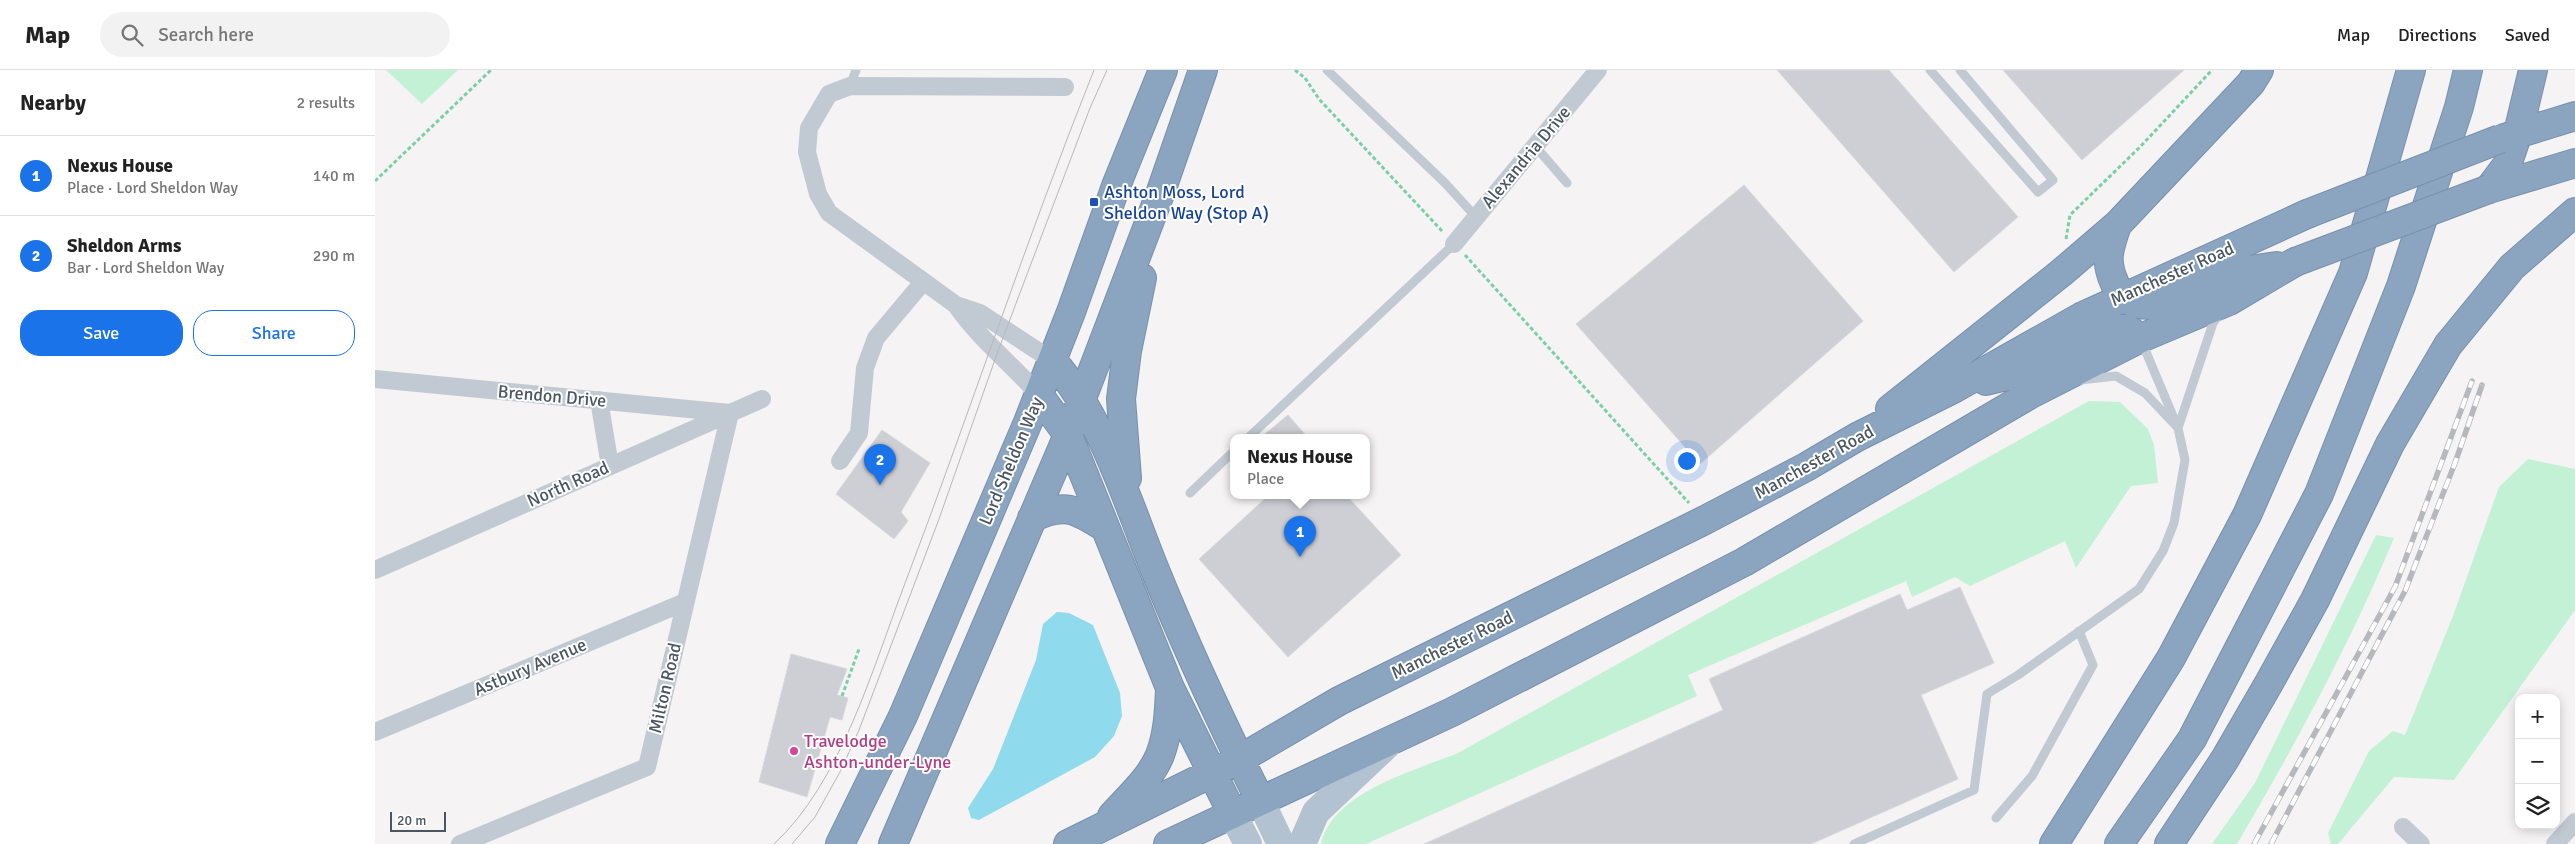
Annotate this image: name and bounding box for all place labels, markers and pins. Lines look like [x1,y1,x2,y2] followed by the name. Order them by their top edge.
[1104,181,1269,224] place label: Ashton Moss, Lord Sheldon Way (Stop A)
[1088,196,1100,208] marker: Ashton Moss, Lord Sheldon Way (Stop A)
[864,444,896,485] pin: 2
[1284,516,1316,557] pin: 1
[804,730,951,773] place label: Travelodge Ashton-under-Lyne
[788,745,800,757] marker: Travelodge Ashton-under-Lyne

